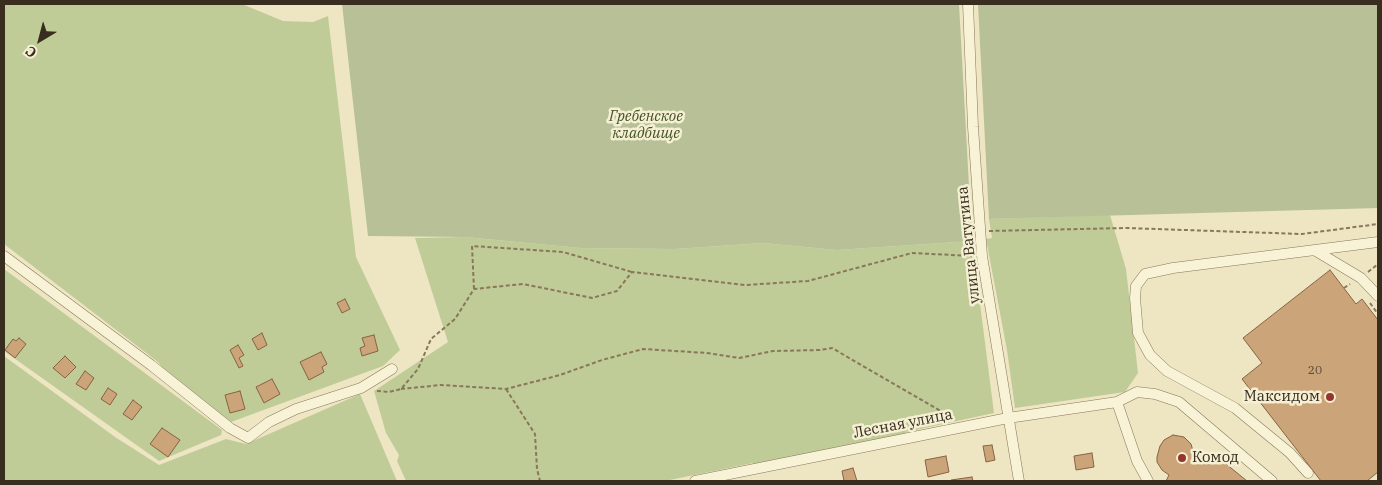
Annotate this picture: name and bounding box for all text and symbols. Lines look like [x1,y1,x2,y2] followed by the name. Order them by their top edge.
[15,15,65,65] north arrow
[22,42,40,62] text: С
[609,108,683,143] park label: Гребенское кладбище
[954,185,984,305] street label: улица Ватутина
[1308,364,1322,378] house number: 20
[1244,388,1320,406] place label: Максидом
[1324,391,1336,403] marker: Максидом
[852,406,954,442] street label: Лесная улица
[1192,449,1239,467] place label: Комод
[1176,452,1188,464] marker: Комод

